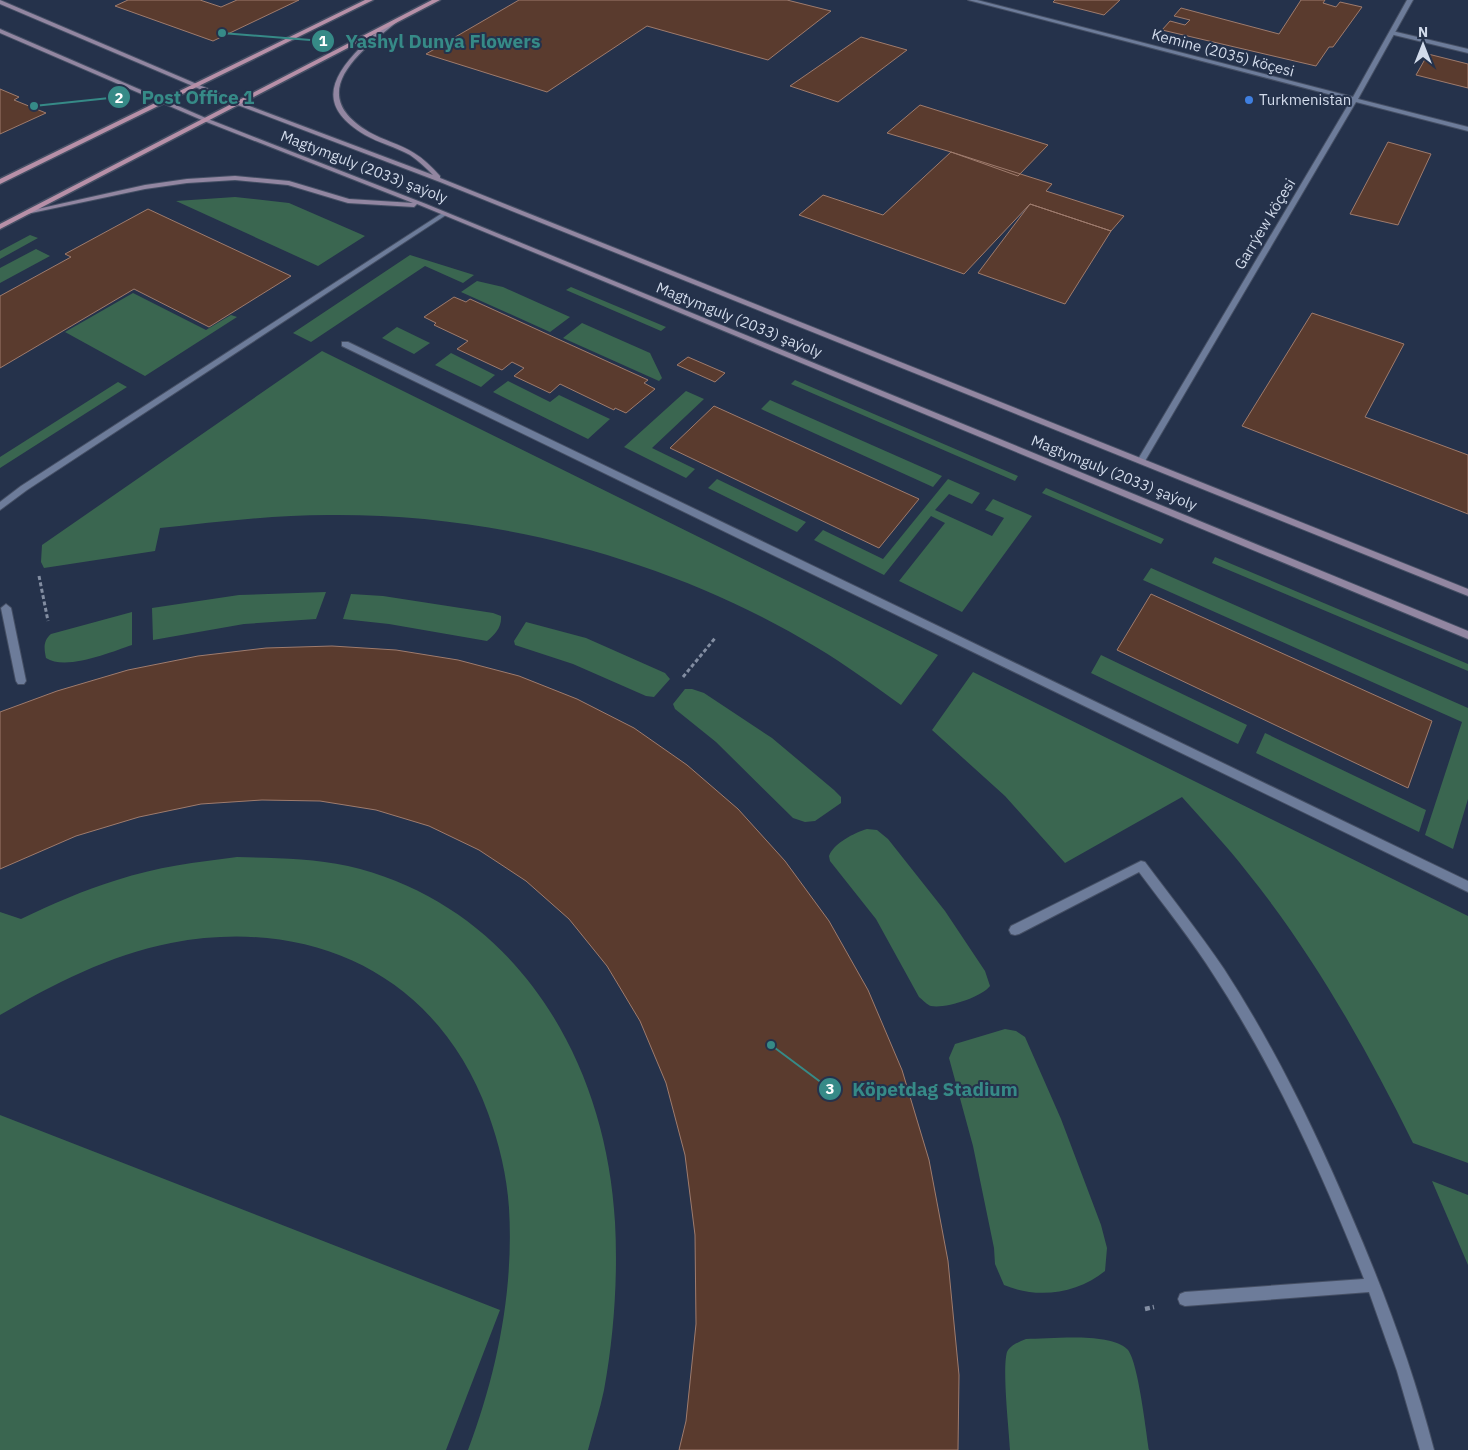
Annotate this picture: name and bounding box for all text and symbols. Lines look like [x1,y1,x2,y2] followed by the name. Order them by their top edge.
[1398,20,1448,70] north arrow
[1418,23,1428,41] text: N
[311,24,551,58] callout: Yashyl Dunya Flowers
[1150,24,1297,81] street label: Kemine (2035) köçesi
[345,29,541,53] text: Yashyl Dunya Flowers
[318,31,328,50] text: 1
[107,80,265,114] callout: Post Office 1
[141,85,255,109] text: Post Office 1
[114,88,124,107] text: 2
[1259,90,1351,109] place label: Turkmenistan
[1243,94,1255,106] marker: Turkmenistan
[278,126,451,207] street label: Magtymguly (2033) şaýoly
[1230,175,1299,273] street label: Garrýew köçesi
[653,278,825,362] street label: Magtymguly (2033) şaýoly
[1028,431,1200,515] street label: Magtymguly (2033) şaýoly
[818,1072,1028,1106] callout: Köpetdag Stadium
[852,1077,1018,1101] text: Köpetdag Stadium
[825,1079,835,1098] text: 3

